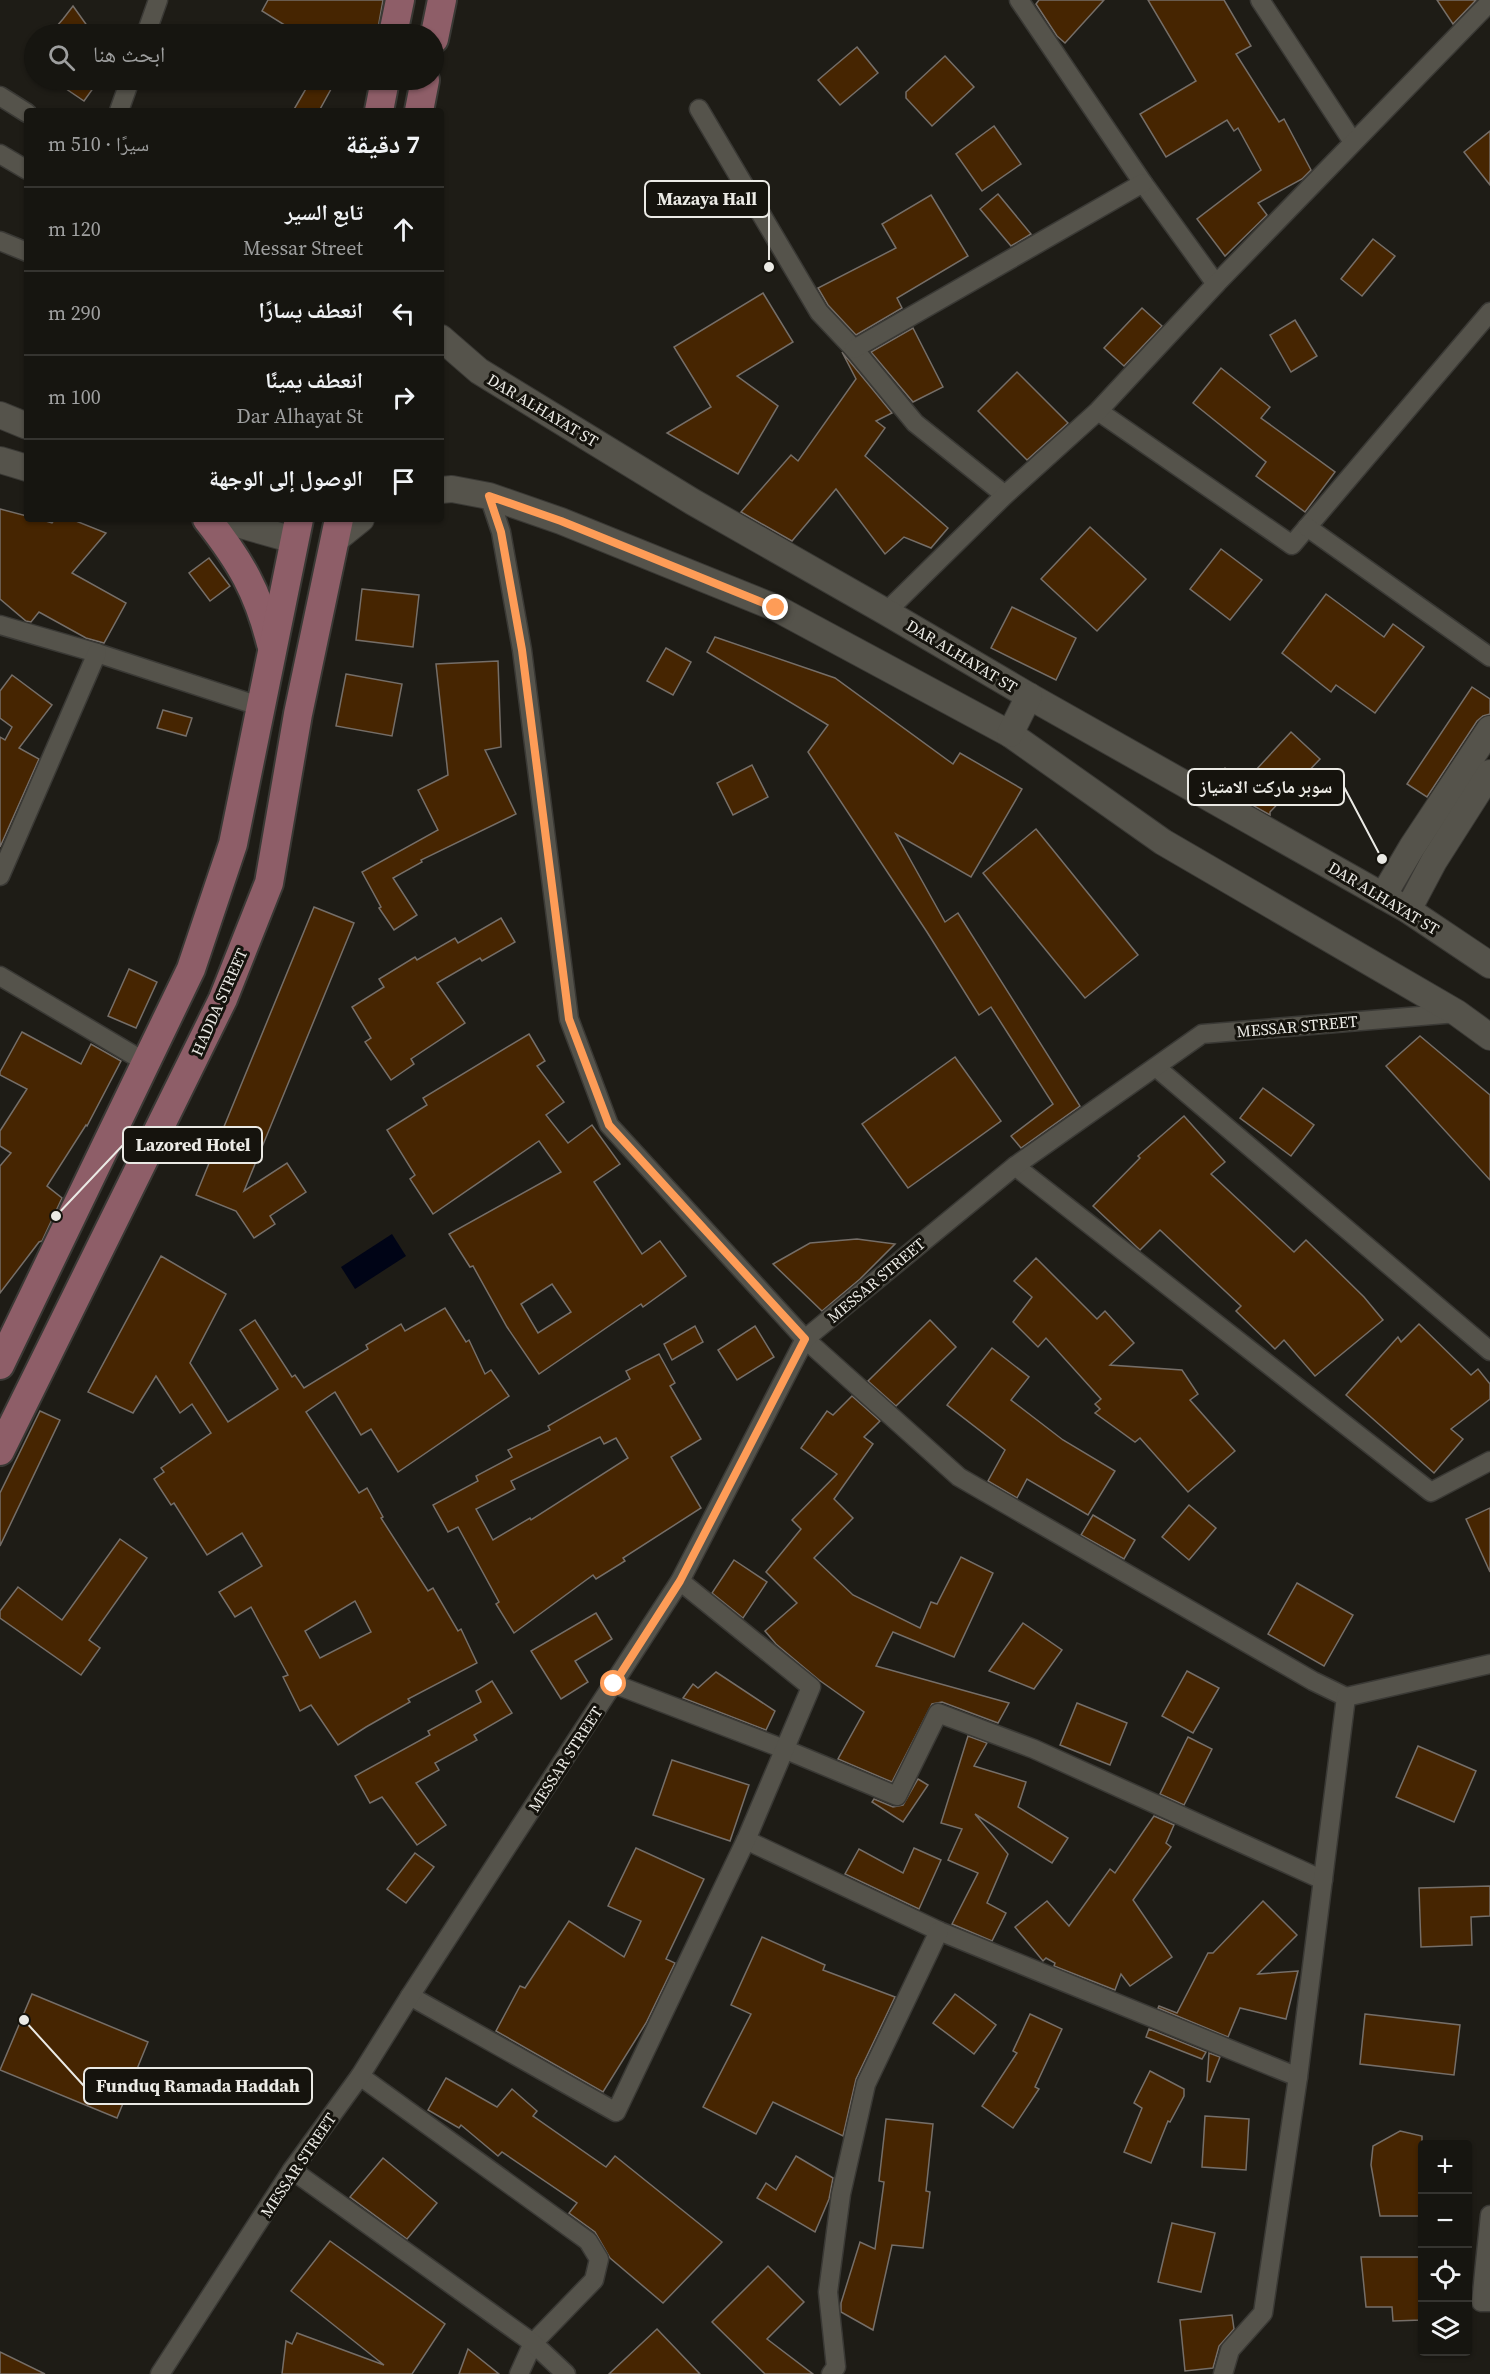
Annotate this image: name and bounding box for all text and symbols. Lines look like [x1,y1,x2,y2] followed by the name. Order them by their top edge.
[24,24,444,90] search box
[93,39,165,69] text: ابحث هنا
[45,41,78,74] icon: search
[346,126,420,162] text: 7 دقيقة
[48,130,149,158] text: سيرًا · 510 m
[645,181,769,217] callout: Mazaya Hall
[657,186,757,211] text: Mazaya Hall
[285,197,363,227] text: تابع السير
[387,213,420,246] icon: ahead
[48,215,101,243] text: 120 m
[243,234,363,262] text: Messar Street
[259,295,363,325] text: انعطف يسارًا
[387,297,420,330] icon: left
[48,299,101,327] text: 290 m
[265,365,363,395] text: انعطف يمينًا
[483,368,603,452] street label: DAR ALHAYAT ST
[387,381,420,414] icon: right
[48,383,101,411] text: 100 m
[237,402,363,430] text: Dar Alhayat St
[209,463,363,493] text: الوصول إلى الوجهة
[387,465,420,498] icon: arrive
[762,594,788,620] route end
[902,614,1022,698] street label: DAR ALHAYAT ST
[1188,769,1344,805] callout: سوبر ماركت الامتياز
[1199,774,1332,799] text: سوبر ماركت الامتياز
[1324,856,1444,940] street label: DAR ALHAYAT ST
[185,944,253,1059] street label: HADDA STREET
[1235,1010,1359,1042] street label: MESSAR STREET
[123,1127,262,1163] callout: Lazored Hotel
[135,1132,251,1157] text: Lazored Hotel
[822,1232,930,1328] street label: MESSAR STREET
[600,1670,626,1696] route start
[523,1702,608,1816] street label: MESSAR STREET
[84,2068,312,2104] callout: Funduq Ramada Haddah
[96,2073,300,2098] text: Funduq Ramada Haddah
[255,2108,341,2222] street label: MESSAR STREET
[1418,2140,1472,2356] map controls
[1418,2140,1472,2194] button: +
[1418,2194,1472,2248] button: −
[1418,2248,1472,2302] button: locate
[1418,2302,1472,2356] button: layers

